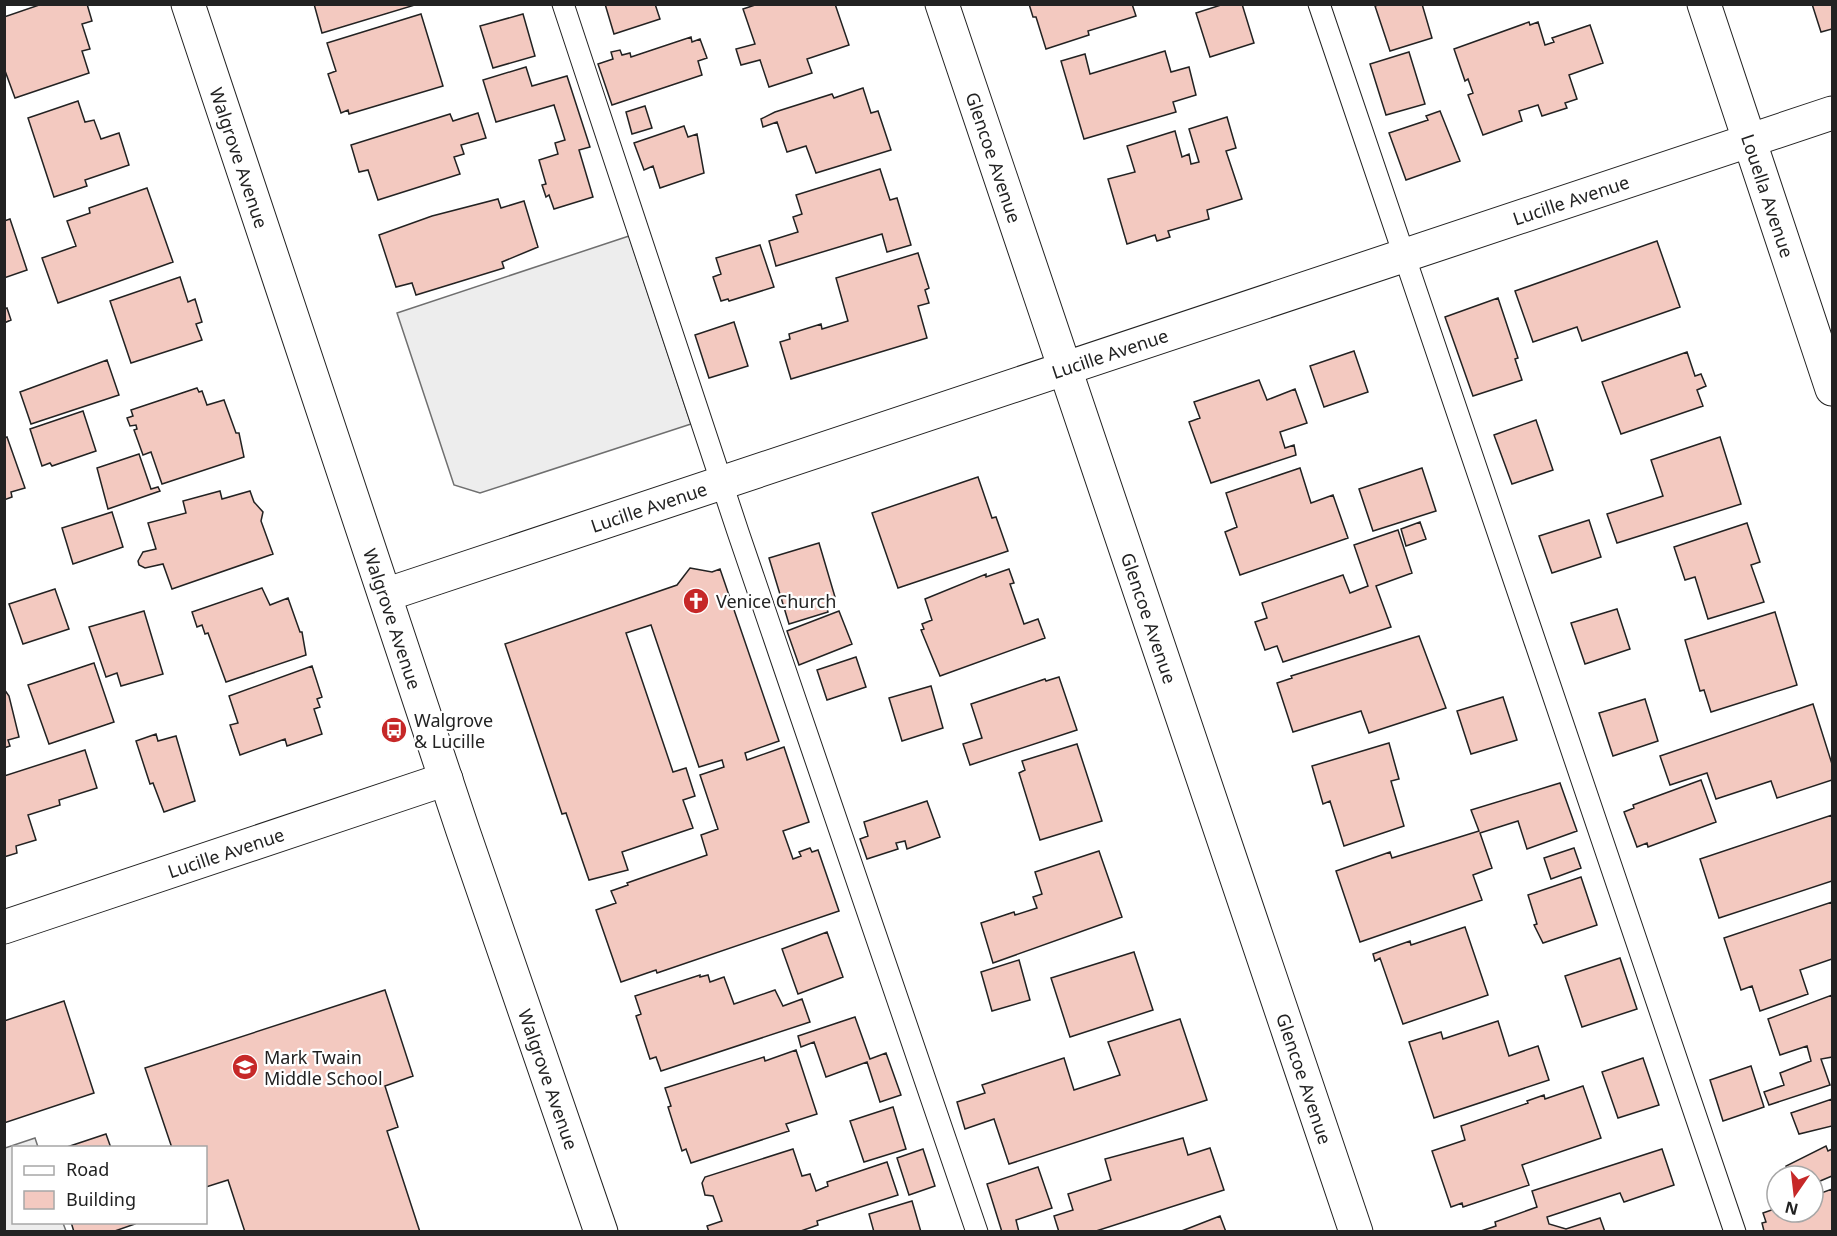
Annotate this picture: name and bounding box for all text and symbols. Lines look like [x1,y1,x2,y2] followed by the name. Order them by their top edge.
[205,84,274,231] street label: Walgrove Avenue
[961,89,1027,226] street label: Glencoe Avenue
[1736,131,1799,261] street label: Louella Avenue
[1510,169,1632,231] street label: Lucille Avenue
[1049,323,1171,384] street label: Lucille Avenue
[587,477,710,538] street label: Lucille Avenue
[358,545,427,692] street label: Walgrove Avenue
[1116,549,1182,687] street label: Glencoe Avenue
[681,586,711,616] church icon: Venice Church
[716,589,836,613] place label: Venice Church
[414,708,493,753] place label: Walgrove & Lucille
[379,715,409,745] bus stop icon: Walgrove & Lucille
[165,822,287,883] street label: Lucille Avenue
[513,1006,584,1153] street label: Walgrove Avenue
[1271,1010,1337,1147] street label: Glencoe Avenue
[264,1045,383,1090] place label: Mark Twain Middle School
[230,1052,260,1082] school or university icon: Mark Twain Middle School
[12,1146,207,1224] legend
[66,1157,109,1181] text: Road
[1765,1164,1825,1224] north arrow
[66,1187,136,1211] text: Building
[1782,1196,1800,1221] text: N

